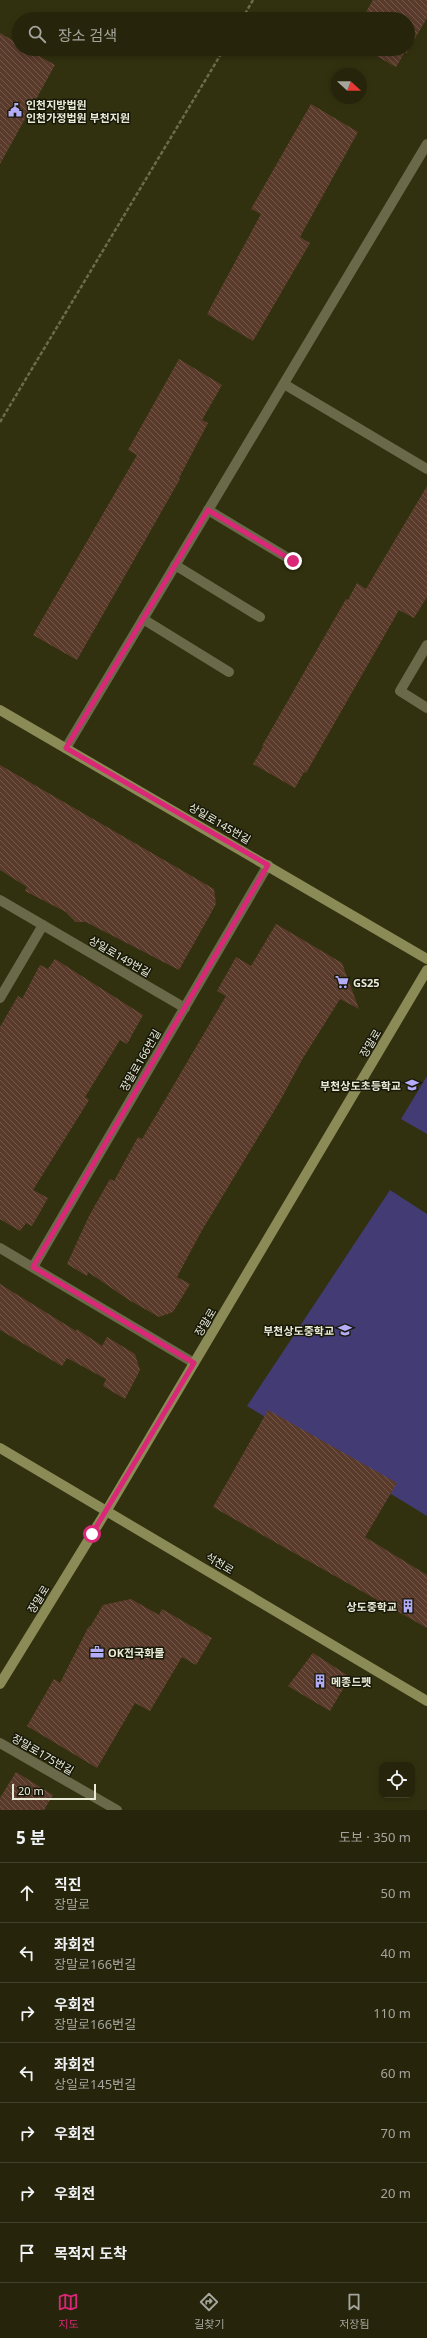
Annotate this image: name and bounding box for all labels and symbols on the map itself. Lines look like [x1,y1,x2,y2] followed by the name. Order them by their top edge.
[331,68,367,104] north arrow
[26,97,130,125] place label: 인천지방법원 인천가정법원 부천지원
[7,102,23,118] public building icon: 인천지방법원 인천가정법원 부천지원
[284,552,302,570] route end
[186,799,254,847] street label: 상일로145번길
[86,932,154,980] street label: 상일로149번길
[334,974,350,990] supermarket icon: GS25
[353,975,380,990] place label: GS25
[116,1026,164,1094] street label: 장말로166번길
[356,1026,384,1060] street label: 장말로
[404,1077,420,1093] school or university icon: 부천상도초등학교
[320,1078,401,1093] place label: 부천상도초등학교
[191,1305,219,1339] street label: 장말로
[337,1322,353,1338] school or university icon: 부천상도중학교
[263,1323,334,1338] place label: 부천상도중학교
[83,1525,101,1543] route start
[203,1549,237,1577] street label: 석천로
[24,1582,52,1616] street label: 장말로
[400,1598,416,1614] building icon: 상도중학교
[346,1599,397,1614] place label: 상도중학교
[89,1644,105,1660] office icon: OK전국화물
[108,1645,165,1660] place label: OK전국화물
[312,1673,328,1689] building icon: 메종드펫
[331,1674,371,1689] place label: 메종드펫
[9,1730,77,1778] street label: 장말로175번길
[12,1782,96,1801] scale bar

